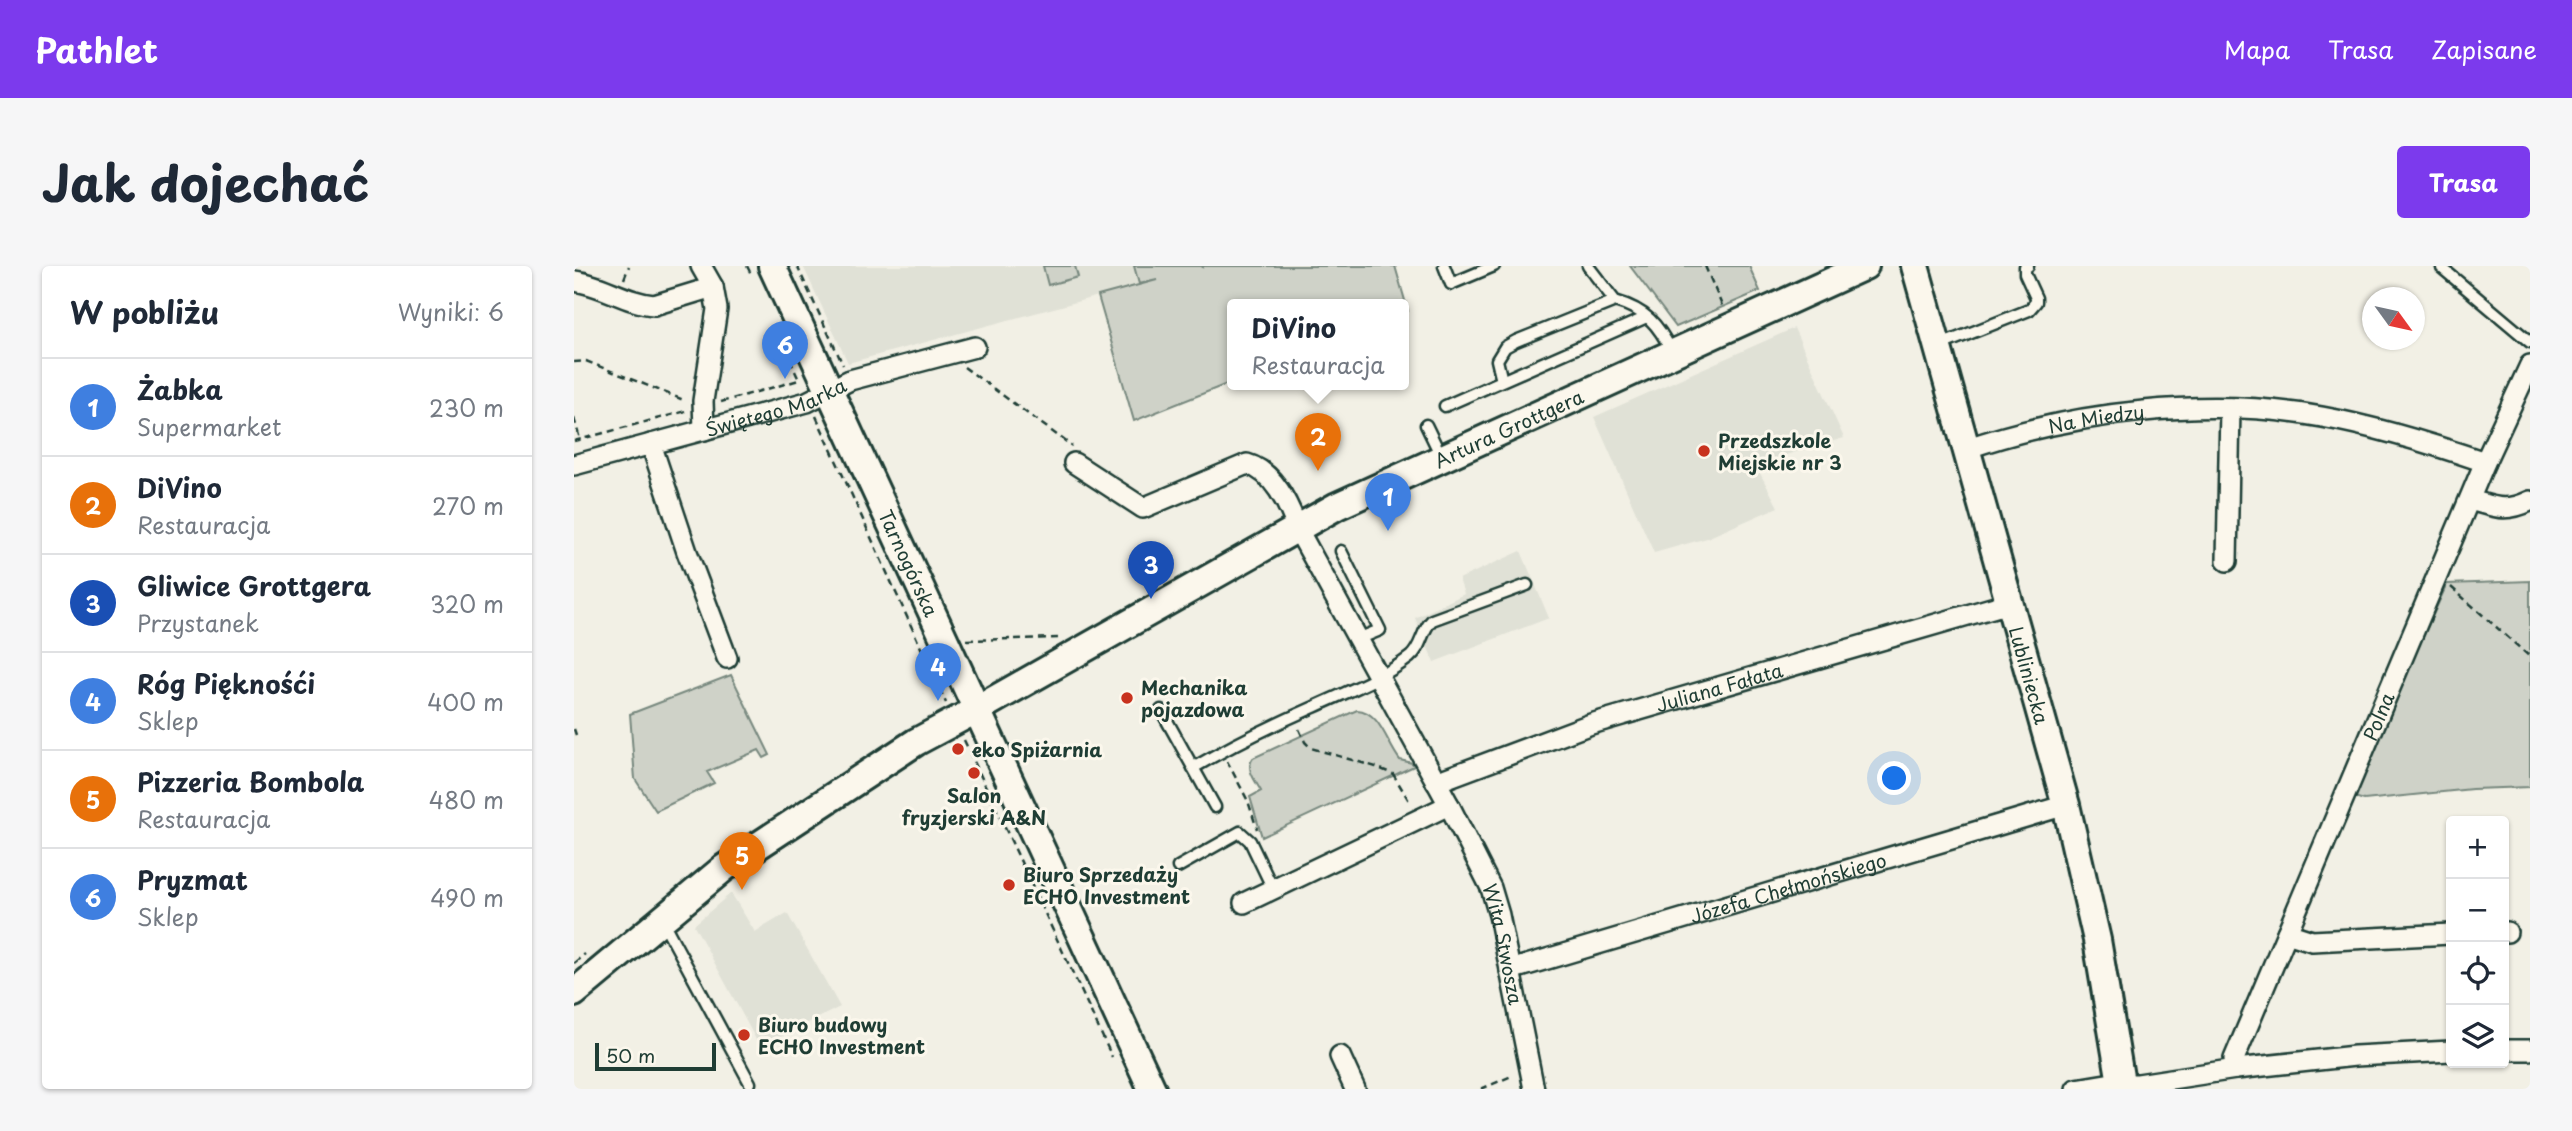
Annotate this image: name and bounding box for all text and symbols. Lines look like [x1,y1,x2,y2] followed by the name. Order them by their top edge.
[35,24,158,74] text: Pathlet
[2224,31,2290,67] text: Mapa
[2328,31,2393,67] text: Trasa
[2431,31,2537,67] text: Zapisane
[42,145,369,219] text: Jak dojechać
[2397,146,2530,218] button: Trasa
[2362,287,2425,350] north arrow
[70,289,219,334] text: W pobliżu
[398,294,504,329] text: Wyniki: 6
[1227,299,1409,390] popup
[1251,308,1336,347] text: DiVino
[762,321,808,379] pin: 6
[1251,347,1385,382] text: Restauracja
[137,370,223,409] text: Żabka
[702,370,851,443] street label: Świętego Marka
[1429,382,1588,474] street label: Artura Grottgera
[88,390,99,425] text: 1
[429,390,504,425] text: 230 m
[2045,397,2146,440] street label: Na Miedzy
[137,409,281,444] text: Supermarket
[1295,413,1341,471] pin: 2
[1718,426,1842,476] place label: Przedszkole Miejskie nr 3
[1696,443,1712,459] marker: Przedszkole Miejskie nr 3
[137,468,222,507] text: DiVino
[1365,473,1411,531] pin: 1
[85,488,101,523] text: 2
[432,488,504,523] text: 270 m
[872,505,946,621] street label: Tarnogórska
[137,507,270,542] text: Restauracja
[1128,541,1174,599] pin: 3
[137,566,371,605] text: Gliwice Grottgera
[85,586,101,621] text: 3
[430,586,504,621] text: 320 m
[137,605,259,640] text: Przystanek
[2003,623,2057,727] street label: Lubliniecka
[915,643,961,701] pin: 4
[1652,655,1786,719] street label: Juliana Fałata
[137,664,315,703] text: Róg Pięknośći
[1141,673,1248,723] place label: Mechanika pojazdowa
[85,684,101,719] text: 4
[427,684,504,719] text: 400 m
[2355,688,2401,745] street label: Polna
[1119,690,1135,706] marker: Mechanika pojazdowa
[137,703,199,738] text: Sklep
[972,735,1102,763] place label: eko Spiżarnia
[950,741,966,757] marker: eko Spiżarnia
[1877,761,1911,795] your location
[137,762,364,801] text: Pizzeria Bombola
[966,765,982,781] marker: Salon fryzjerski A&N
[902,781,1046,831] place label: Salon fryzjerski A&N
[86,782,100,817] text: 5
[429,782,504,817] text: 480 m
[137,801,270,836] text: Restauracja
[2446,816,2509,1068] map controls
[2446,816,2509,879] button: +
[719,832,765,890] pin: 5
[1687,845,1889,930] street label: Józefa Chełmońskiego
[137,860,248,899] text: Pryzmat
[1023,860,1190,910] place label: Biuro Sprzedaży ECHO Investment
[1001,877,1017,893] marker: Biuro Sprzedaży ECHO Investment
[2446,879,2509,942] button: −
[85,880,101,915] text: 6
[430,880,504,915] text: 490 m
[1476,880,1531,1007] street label: Wita Stwosza
[137,899,199,934] text: Sklep
[2446,942,2509,1005] button: locate
[2446,1005,2509,1068] button: layers
[758,1010,925,1060] place label: Biuro budowy ECHO Investment
[736,1027,752,1043] marker: Biuro budowy ECHO Investment
[595,1040,716,1072] scale bar
[606,1041,655,1069] text: 50 m

